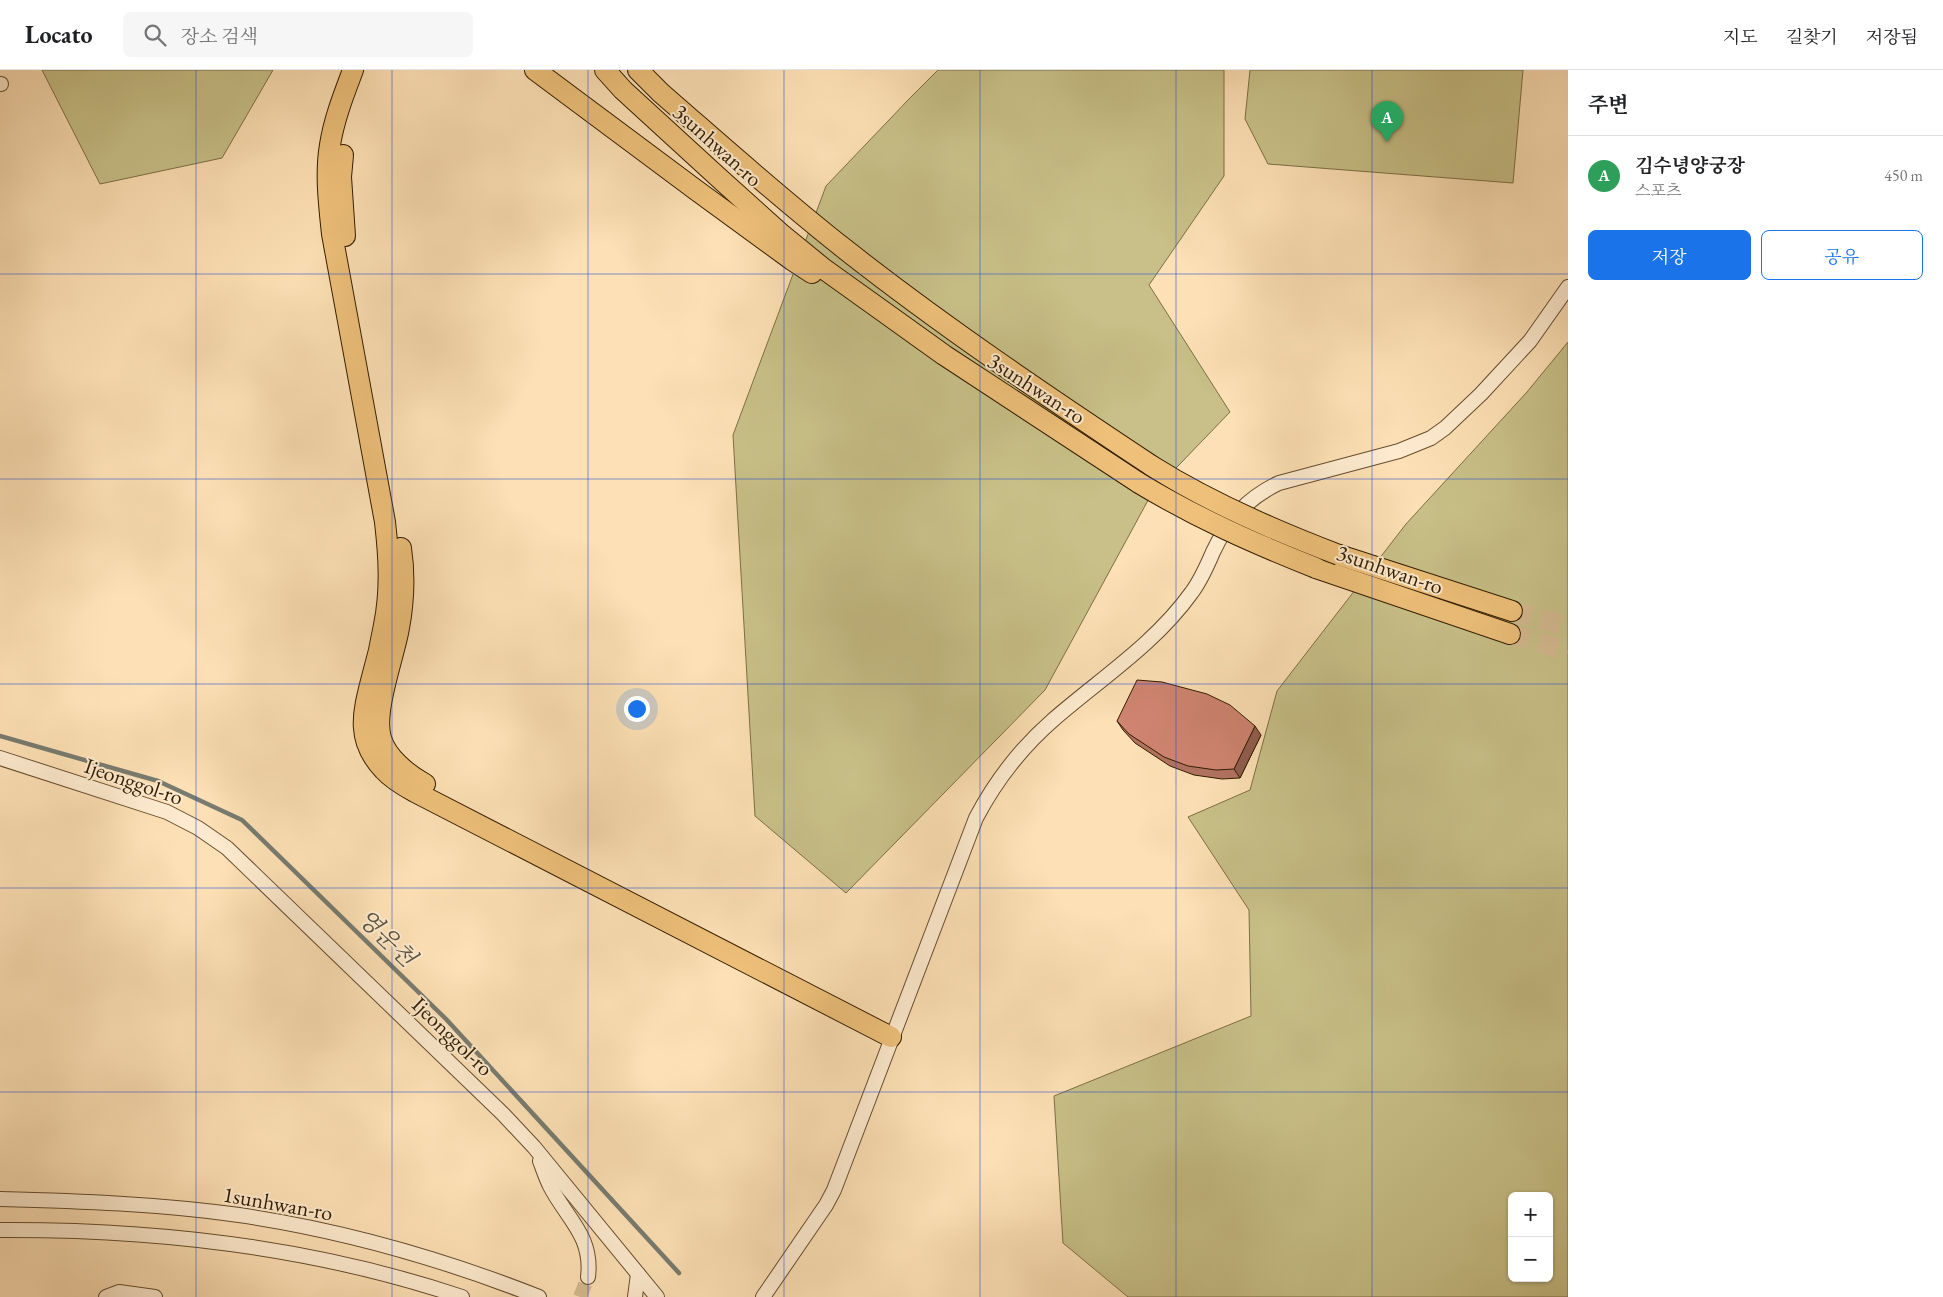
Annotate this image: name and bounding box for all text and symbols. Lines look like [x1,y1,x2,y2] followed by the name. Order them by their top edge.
[123,12,473,57] search box
[25,19,93,50] text: Locato
[141,21,169,49] icon: search
[181,24,258,49] text: 장소 검색
[1723,25,1758,48] text: 지도
[1786,25,1838,48] text: 길찾기
[1866,25,1918,48] text: 저장됨
[1588,91,1629,118] text: 주변
[667,97,769,193] street label: 3sunhwan-ro
[1371,101,1403,142] pin: A
[1635,153,1745,178] text: 김수녕양궁장
[1598,165,1610,186] text: A
[1884,165,1923,186] text: 450 m
[1635,180,1681,201] text: 스포츠
[1588,230,1751,280] button: 저장
[1761,230,1923,280] button: 공유
[982,346,1091,431] street label: 3sunhwan-ro
[1333,538,1447,601] street label: 3sunhwan-ro
[624,696,650,722] your location
[81,751,187,812] street label: Ijeonggol-ro
[352,902,424,974] water label: 영운천
[406,990,500,1082] street label: Ijeonggol-ro
[221,1180,335,1227] street label: 1sunhwan-ro
[1508,1192,1553,1282] map controls
[1508,1192,1553,1237] button: +
[1508,1237,1553,1282] button: −

